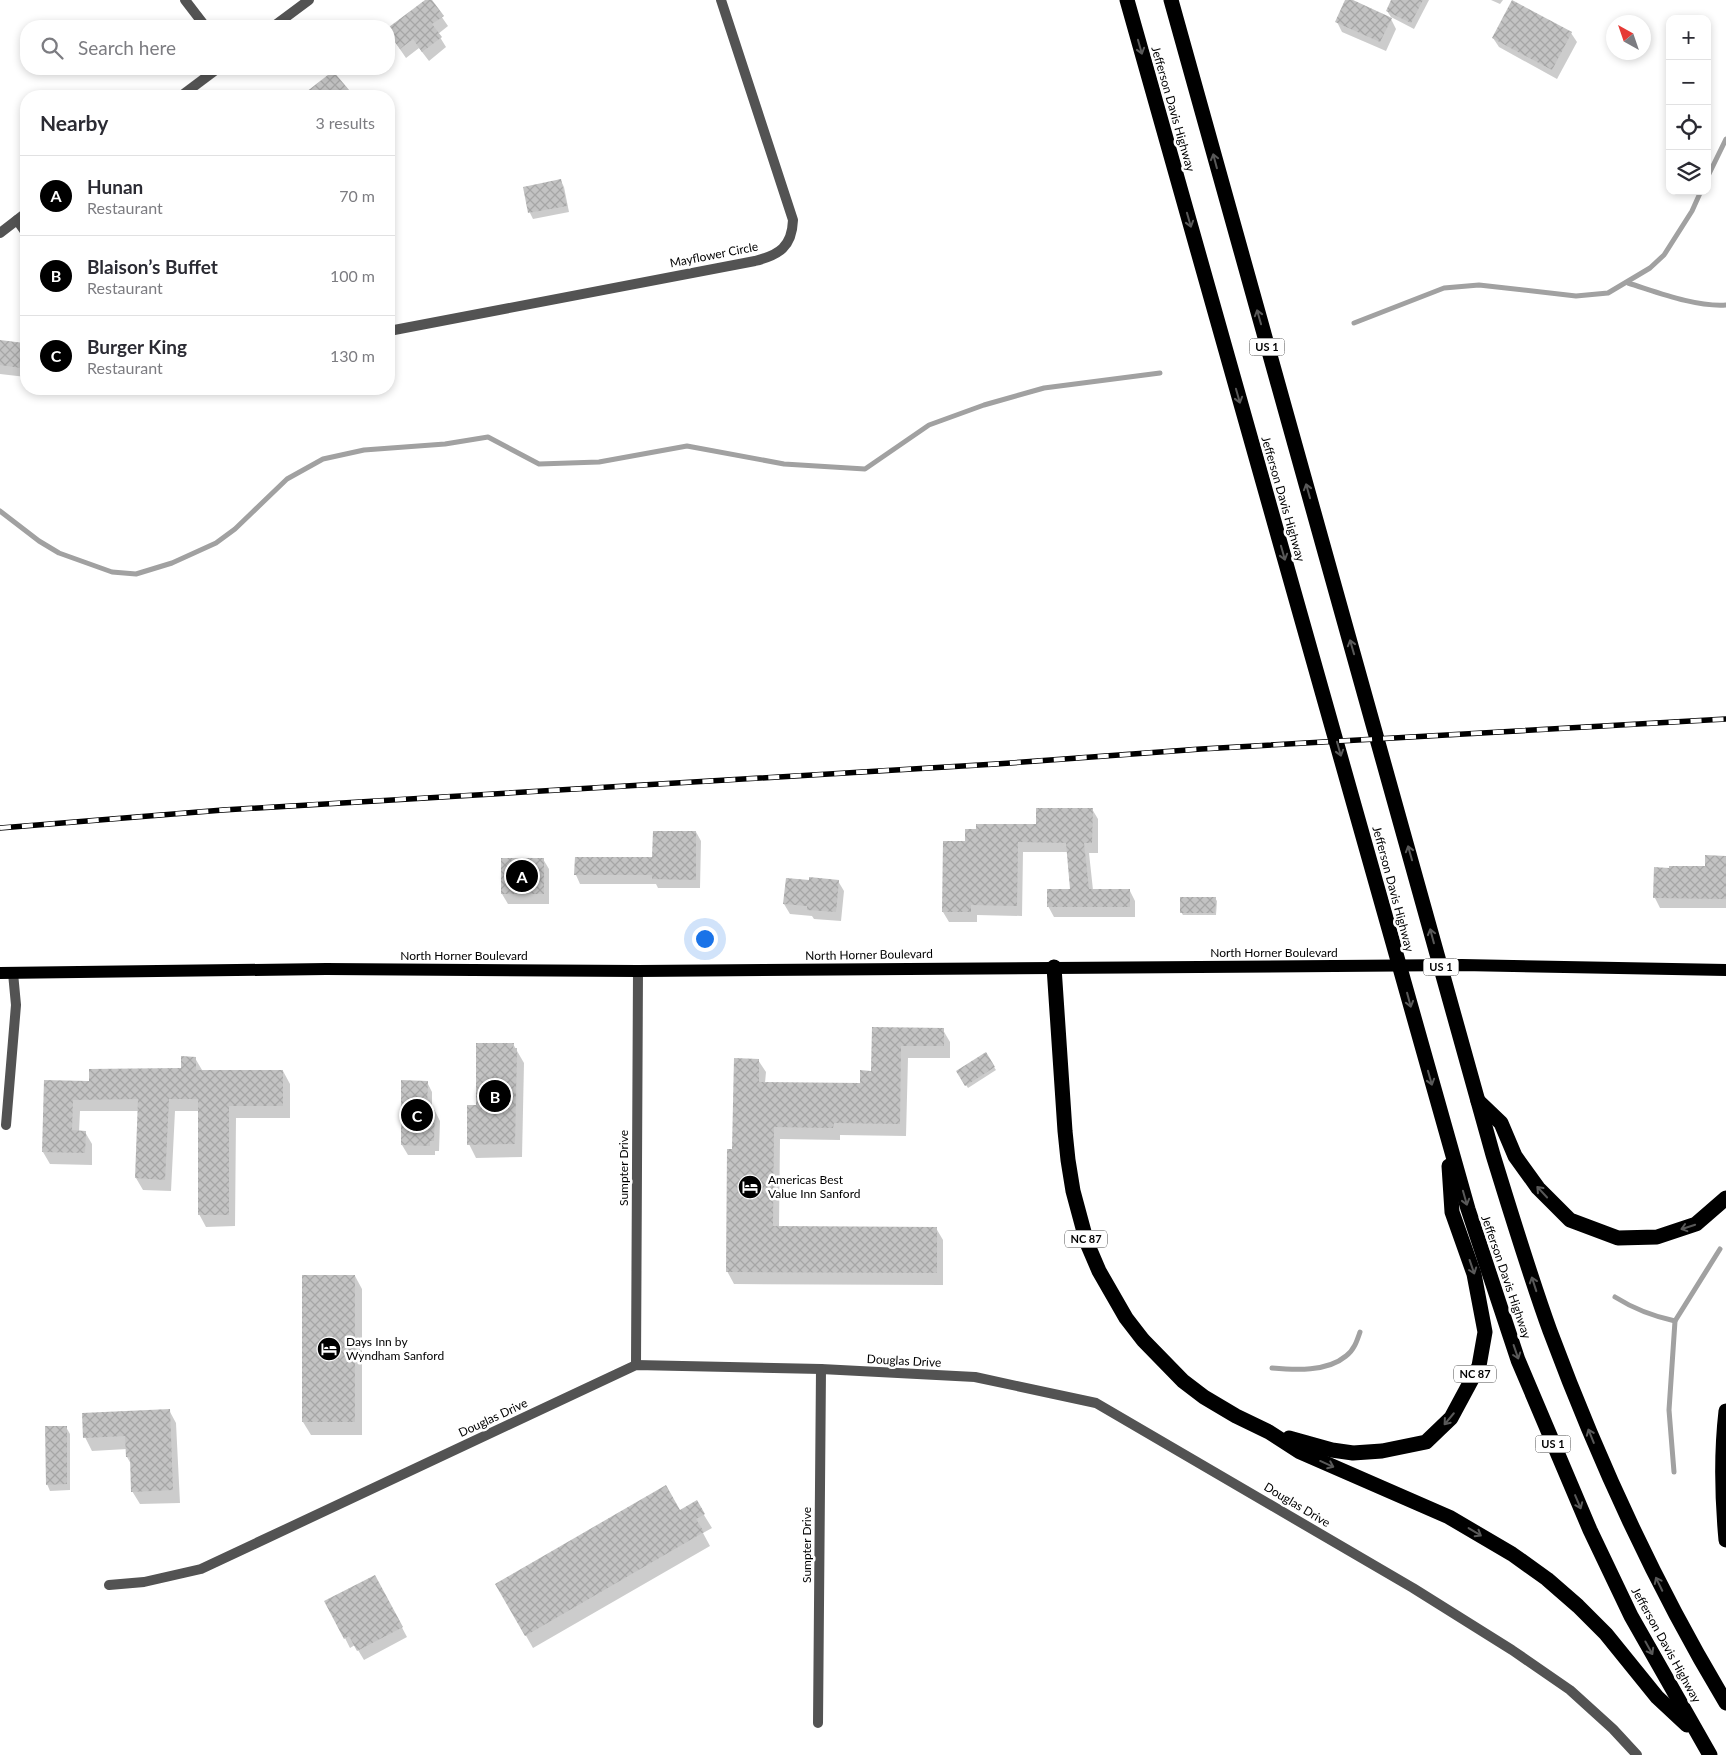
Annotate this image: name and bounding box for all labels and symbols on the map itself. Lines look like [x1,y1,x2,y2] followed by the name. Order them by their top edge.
[1606,15,1651,60] north arrow
[1136,38,1145,54] one-way arrow
[1148,44,1199,174] street label: Jefferson Davis Highway
[1210,153,1220,169] one-way arrow
[1185,212,1194,228] one-way arrow
[669,239,759,270] street label: Mayflower Circle
[1254,310,1263,326] one-way arrow
[1250,338,1284,356] road number: US 1
[1234,388,1244,404] one-way arrow
[1258,434,1309,564] street label: Jefferson Davis Highway
[1302,483,1312,499] one-way arrow
[1278,544,1288,560] one-way arrow
[1346,639,1356,655] one-way arrow
[1335,741,1344,757] one-way arrow
[1369,824,1418,954] street label: Jefferson Davis Highway
[1404,846,1414,862] one-way arrow
[506,857,538,895] pin: A
[692,926,718,952] your location
[1427,928,1437,944] one-way arrow
[1210,945,1338,960] street label: North Horner Boulevard
[805,946,933,963] street label: North Horner Boulevard
[400,948,528,963] street label: North Horner Boulevard
[1424,959,1458,976] road number: US 1
[1404,992,1414,1008] one-way arrow
[1426,1070,1436,1086] one-way arrow
[479,1077,511,1115] pin: B
[401,1096,433,1134] pin: C
[616,1130,631,1206] street label: Sumpter Drive
[768,1172,861,1201] place label: Americas Best Value Inn Sanford
[737,1174,763,1200] hotel icon: Americas Best Value Inn Sanford
[1536,1185,1548,1198] one-way arrow
[1460,1189,1470,1205] one-way arrow
[1478,1213,1535,1341] street label: Jefferson Davis Highway
[1680,1223,1696,1232] one-way arrow
[1065,1230,1107,1248] road number: NC 87
[1468,1259,1477,1274] one-way arrow
[1528,1277,1538,1293] one-way arrow
[346,1334,444,1363] place label: Days Inn by Wyndham Sanford
[316,1336,342,1362] hotel icon: Days Inn by Wyndham Sanford
[1512,1344,1521,1359] one-way arrow
[866,1351,942,1370] street label: Douglas Drive
[1454,1366,1496,1382] road number: NC 87
[456,1395,530,1440] street label: Douglas Drive
[1443,1413,1454,1426] one-way arrow
[1586,1429,1596,1444] one-way arrow
[1536,1436,1570,1452] road number: US 1
[1319,1459,1334,1469] one-way arrow
[1261,1479,1333,1530] street label: Douglas Drive
[1574,1494,1583,1509] one-way arrow
[799,1507,814,1583] street label: Sumpter Drive
[1467,1527,1481,1537] one-way arrow
[1654,1577,1664,1592] one-way arrow
[1628,1584,1705,1706] street label: Jefferson Davis Highway
[1645,1640,1654,1655] one-way arrow

